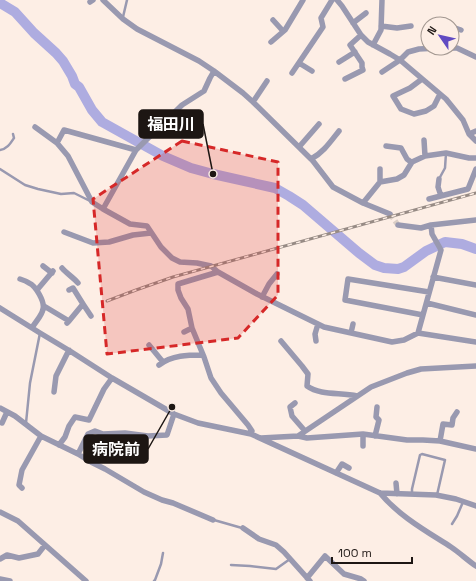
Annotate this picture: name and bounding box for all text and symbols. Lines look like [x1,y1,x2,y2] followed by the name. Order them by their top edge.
[420,16,460,56] north arrow
[424,23,440,37] text: N
[139,110,203,138] callout: 福田川
[147,114,195,135] text: 福田川
[84,435,148,463] callout: 病院前
[92,439,140,460] text: 病院前
[332,539,412,565] scale bar
[338,545,372,561] text: 100 m

